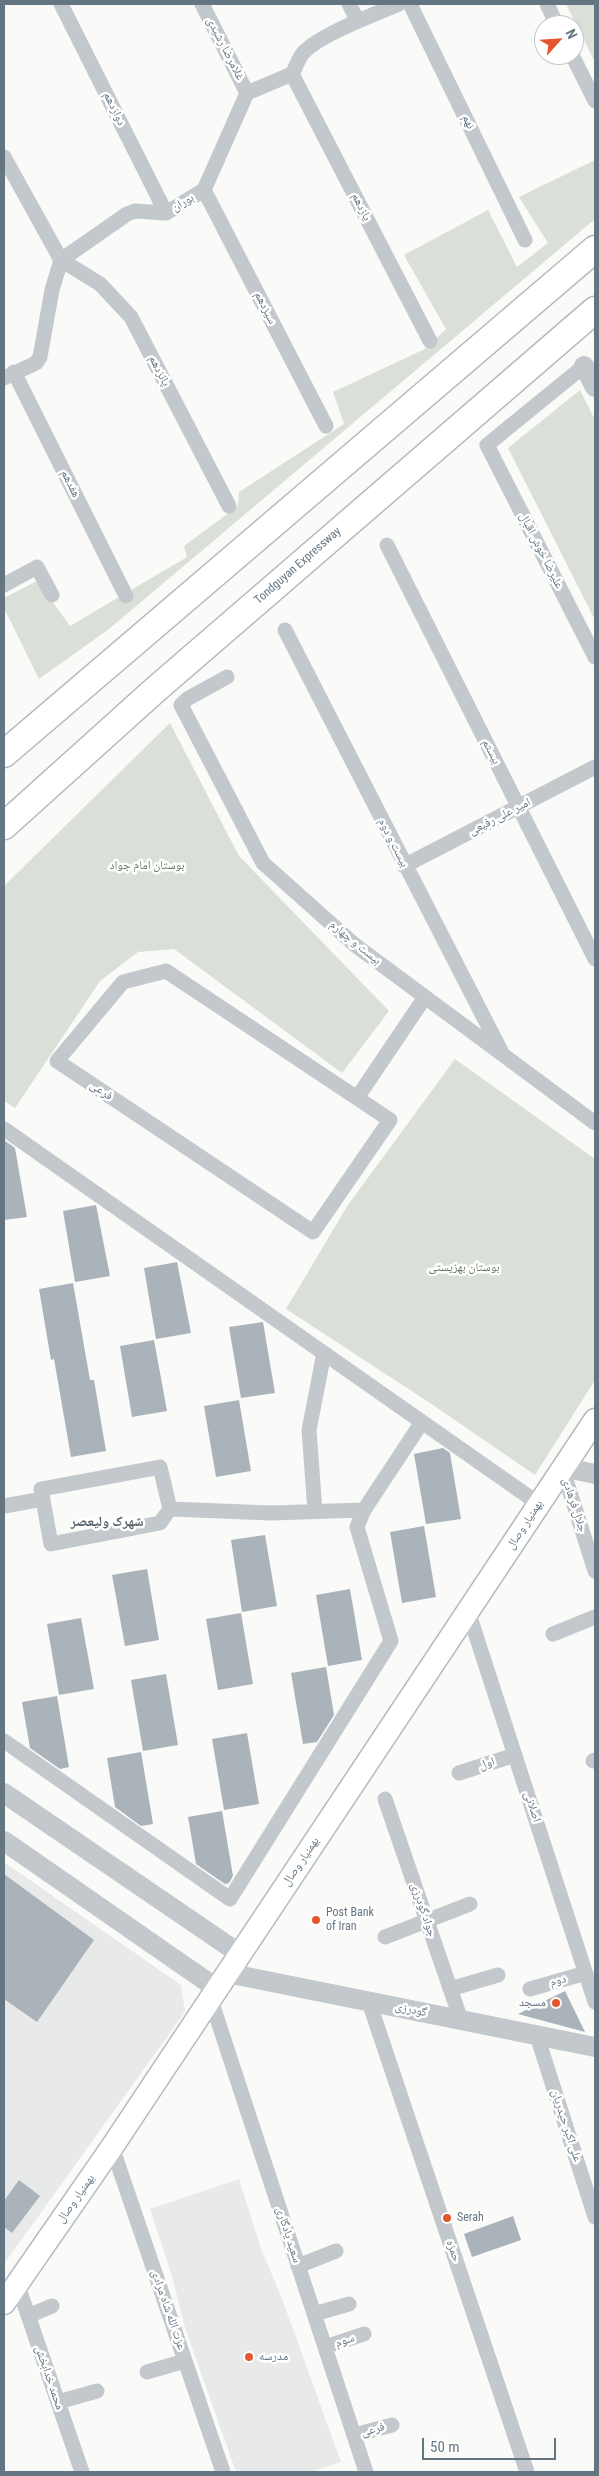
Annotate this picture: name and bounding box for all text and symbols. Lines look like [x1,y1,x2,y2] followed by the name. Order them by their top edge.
[203,15,247,83] street label: غلامرضا رشیدی
[534,15,584,65] north arrow
[563,26,581,41] text: N
[100,90,128,128] street label: دوازدهم
[458,112,478,132] street label: نهم
[169,191,197,215] street label: بوران
[348,191,374,223] street label: یازدهم
[251,289,279,327] street label: سیزدهم
[145,353,173,389] street label: پانزدهم
[57,468,83,500] street label: هفدهم
[516,511,566,591] street label: علیرضا خوش اقبال
[252,524,344,608] street label: Tondguyan Expressway
[479,737,503,767] street label: بیستم
[467,795,533,839] street label: امیر علی رفیعی
[375,816,411,870] street label: بیست و دوم
[109,859,185,873] park label: بوستان امام جواد
[326,918,384,968] street label: بیست و چهارم
[87,1078,115,1104] street label: فرعی
[428,1261,500,1275] park label: بوستان بهزیستی
[558,1476,590,1534] street label: جلال فرهادی
[504,1497,546,1553] street label: بهمنیار وصال
[70,1514,144,1530] district label: شهرک ولیعصر
[477,1755,497,1773] street label: اول
[520,1790,544,1824] street label: اصلانی
[279,1835,323,1889] street label: بهمنیار وصال
[407,1881,439,1939] street label: جواد گودرزی
[326,1906,374,1934] place label: Post Bank of Iran
[310,1914,322,1926] marker: Post Bank of Iran
[548,1972,568,1990] street label: دوم
[519,1996,546,2010] place label: مسجد
[550,1997,562,2009] marker: مسجد
[394,2000,428,2020] street label: گودرزی
[548,2088,584,2164] street label: علی اکبر حیدریان
[54,2172,98,2226] street label: بهمنیار وصال
[272,2205,304,2265] street label: سعید یادگاری
[457,2211,484,2225] place label: Serah
[441,2212,453,2224] marker: Serah
[443,2238,463,2264] street label: حمزه
[148,2268,188,2352] street label: عزت الله شاه مرادی
[333,2331,357,2351] street label: سوم
[31,2344,67,2412] street label: محمد خدابخش
[259,2350,288,2364] place label: مدرسه
[243,2351,255,2363] marker: مدرسه
[359,2420,387,2440] street label: فرعی
[424,2428,558,2460] scale bar
[430,2438,460,2456] text: 50 m

